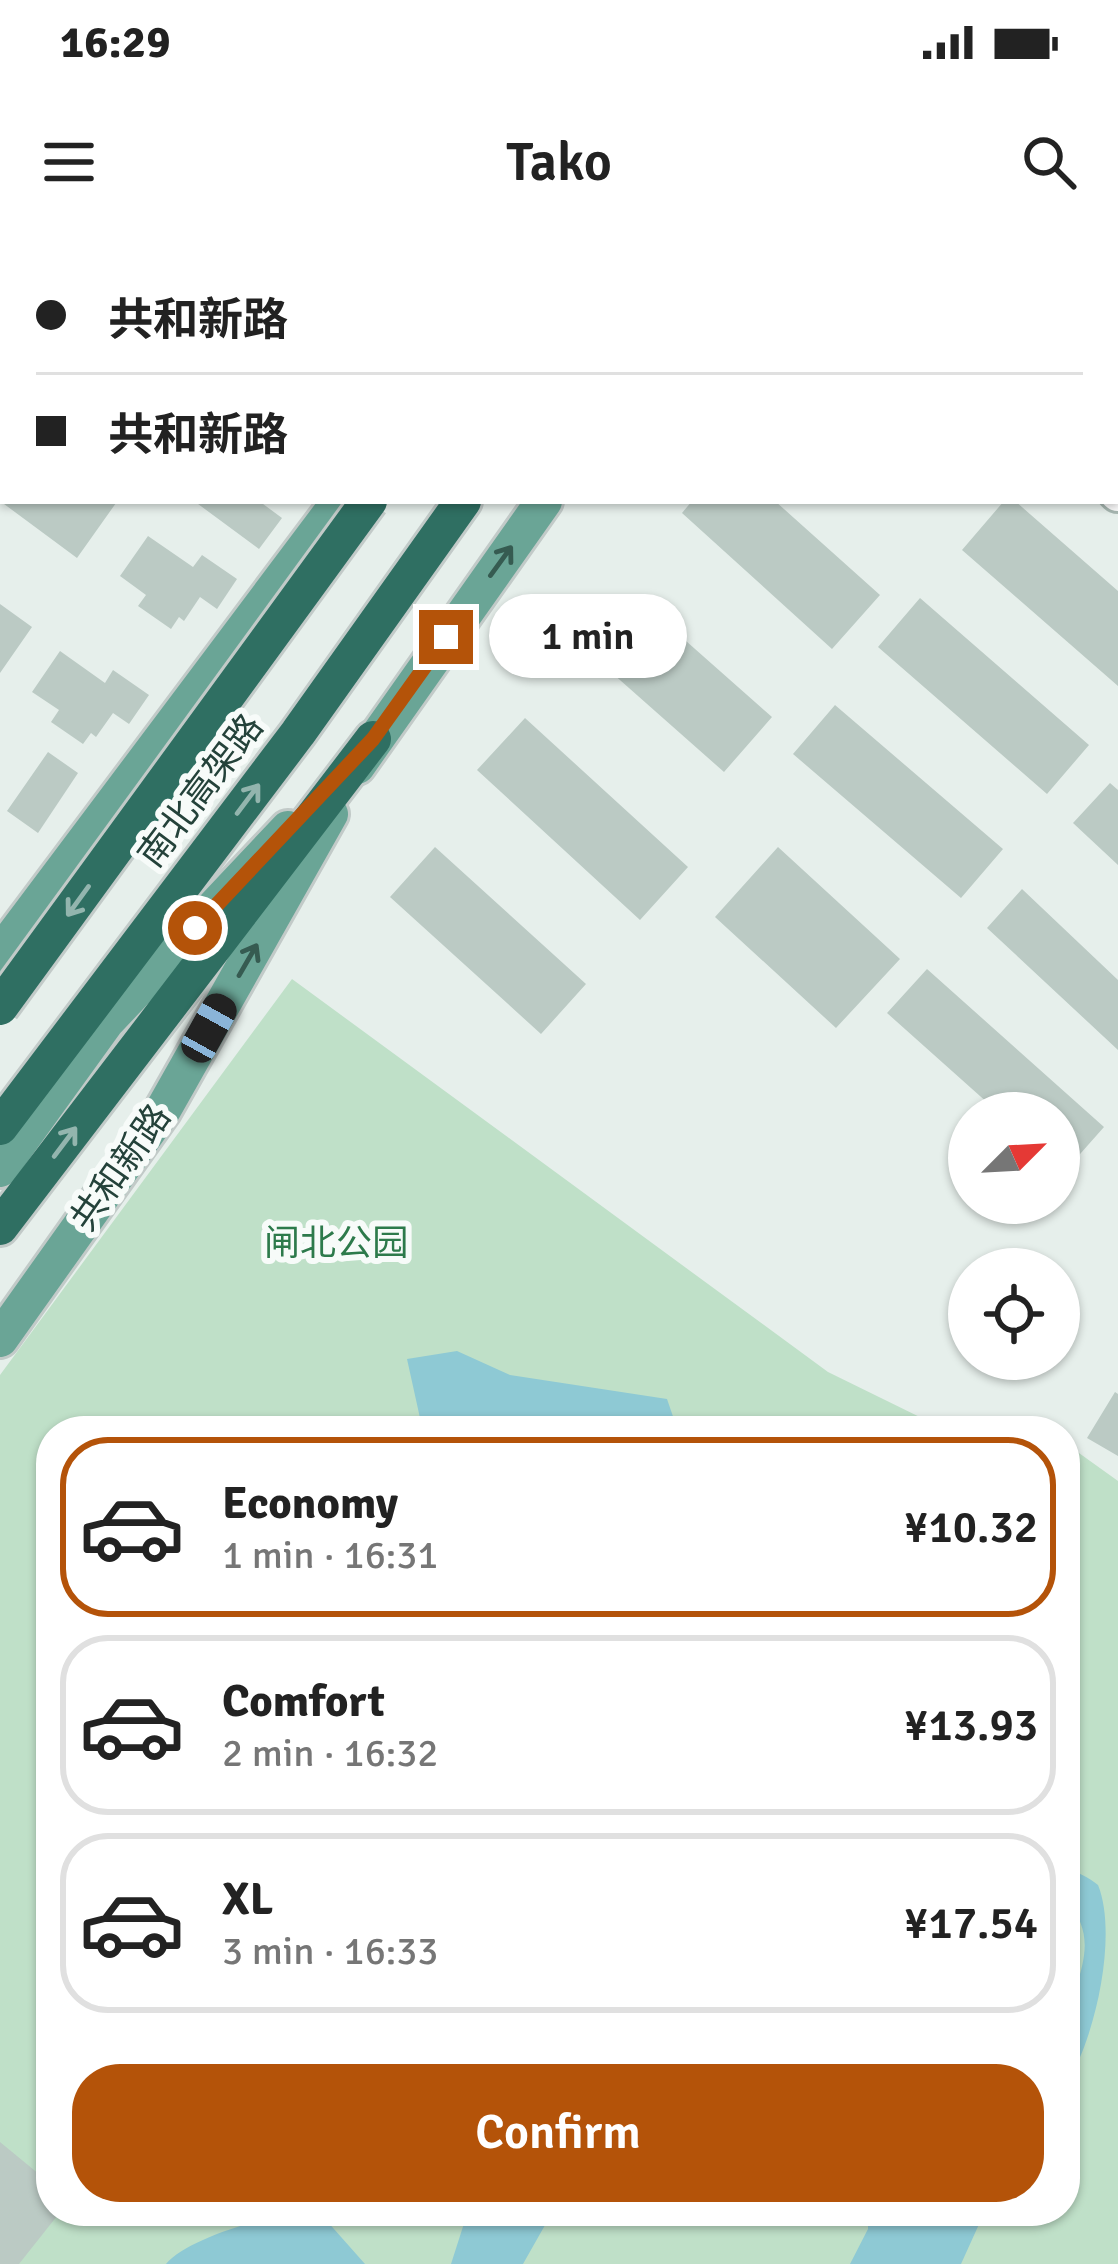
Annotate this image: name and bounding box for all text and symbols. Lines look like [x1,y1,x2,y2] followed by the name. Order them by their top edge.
[60,15,170,70] text: 16:29
[36,129,102,195] icon: menu
[506,129,612,196] text: Tako
[1016,129,1082,195] icon: search
[108,293,288,348] text: 共和新路
[108,408,288,463] text: 共和新路
[488,545,514,578] one-way arrow
[488,595,686,679] callout: 1 min
[419,610,473,664] route end
[541,612,635,660] text: 1 min
[129,706,273,876] street label: 南北高架路
[235,783,260,816] one-way arrow
[65,884,91,917] one-way arrow
[168,901,222,955] route start
[236,943,260,978] one-way arrow
[176,988,242,1068] car
[948,1092,1080,1224] north arrow
[948,1092,1080,1380] map controls
[61,1096,181,1240] street label: 共和新路
[51,1126,77,1158] one-way arrow
[264,1221,408,1266] park label: 闸北公园
[948,1248,1080,1380] button: locate
[78,1473,186,1581] icon: car
[222,1476,398,1531] text: Economy
[904,1500,1038,1555] text: ¥10.32
[222,1531,438,1579] text: 1 min · 16:31
[78,1671,186,1779] icon: car
[222,1674,385,1729] text: Comfort
[904,1698,1038,1753] text: ¥13.93
[222,1729,438,1777] text: 2 min · 16:32
[78,1869,186,1977] icon: car
[222,1872,273,1927] text: XL
[904,1896,1038,1951] text: ¥17.54
[222,1927,438,1975] text: 3 min · 16:33
[72,2064,1044,2202] button: Confirm

